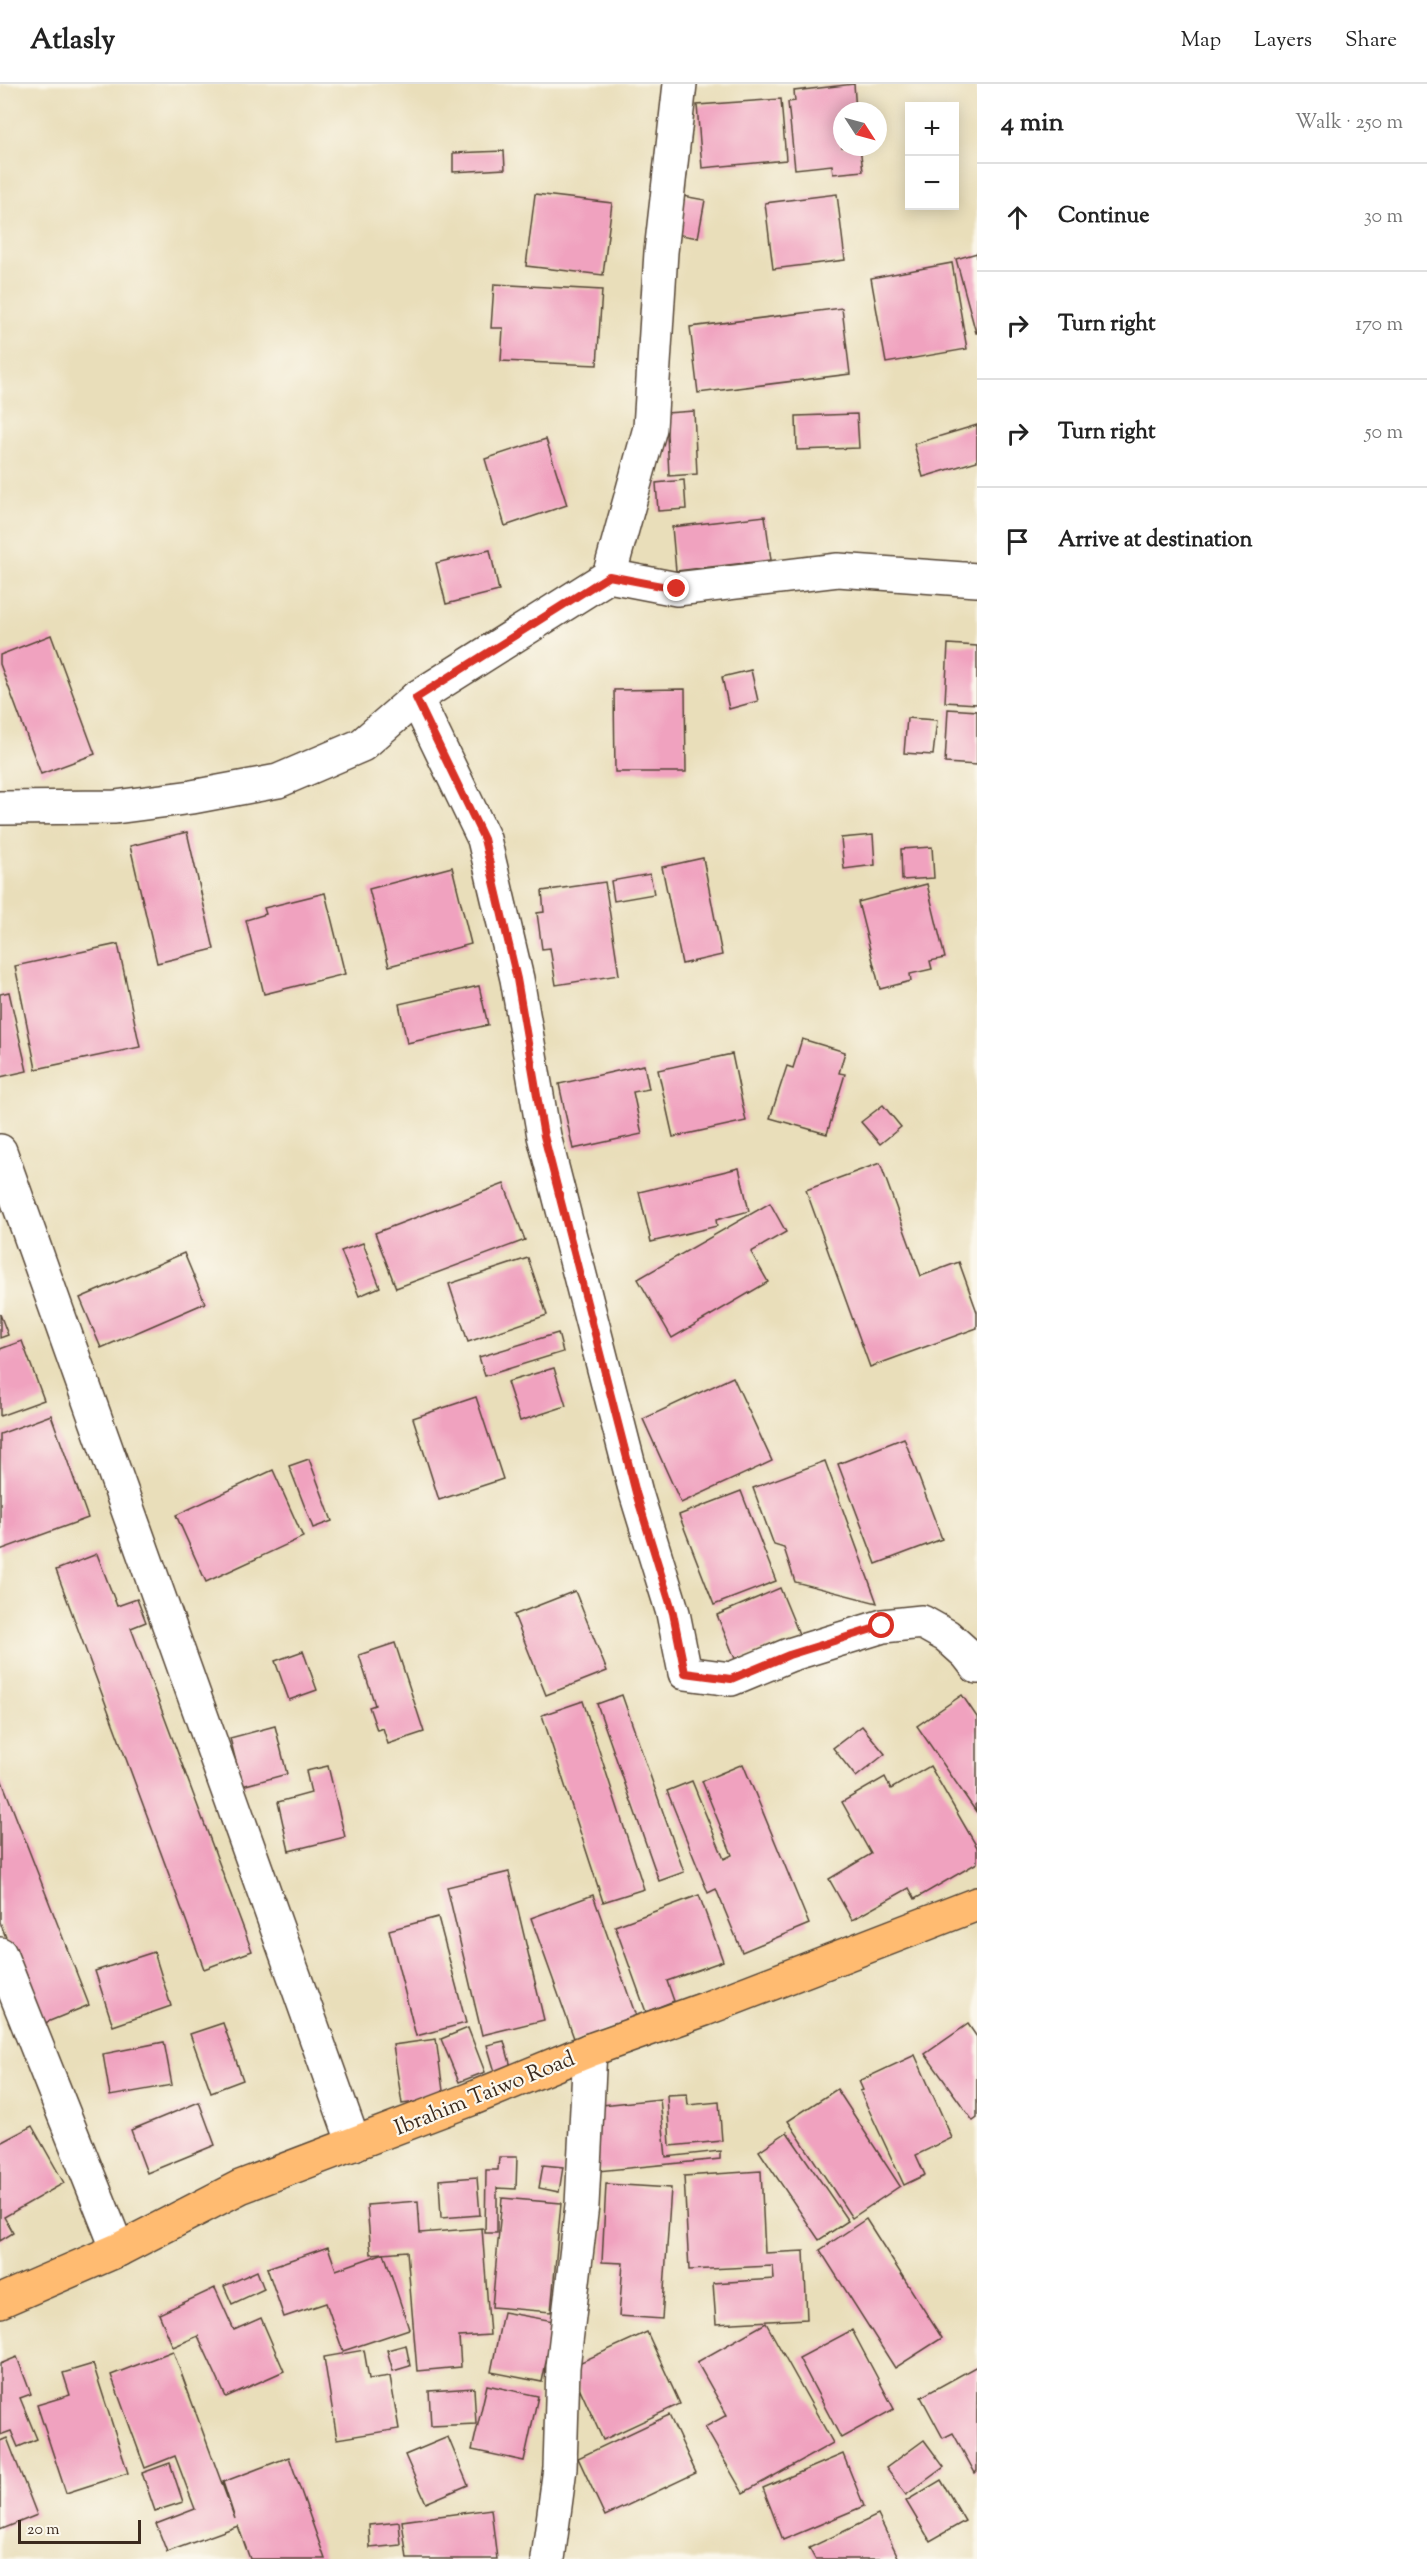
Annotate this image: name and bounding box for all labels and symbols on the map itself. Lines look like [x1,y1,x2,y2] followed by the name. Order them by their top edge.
[833,102,887,156] north arrow
[663,575,689,601] route end
[868,1612,894,1638] route start
[390,2044,580,2146] street label: Ibrahim Taiwo Road
[18,2517,141,2544] scale bar

